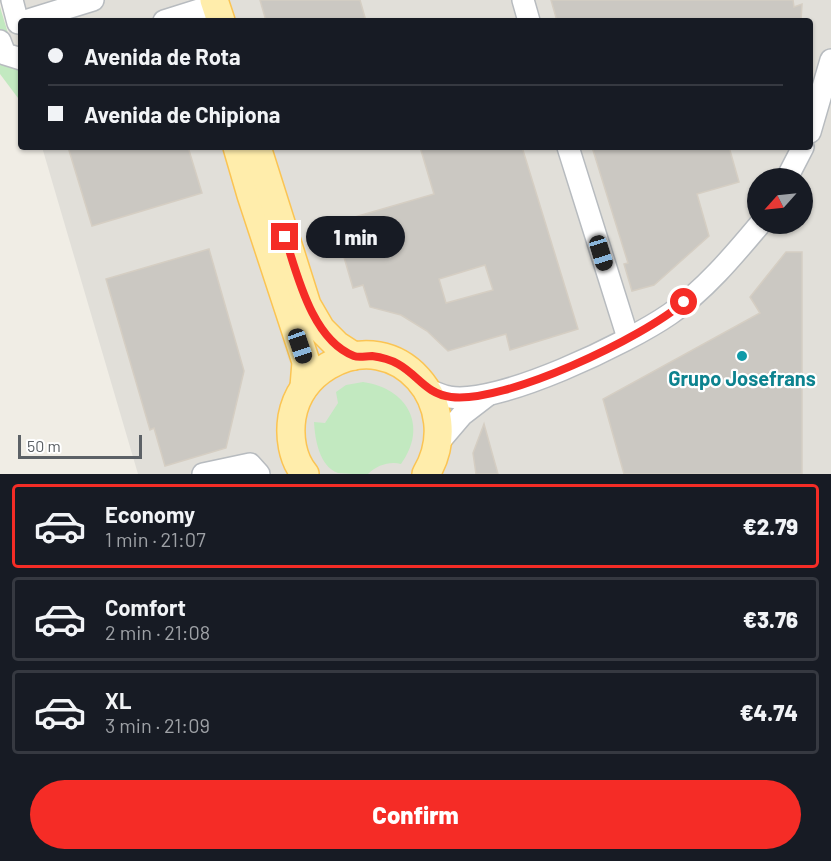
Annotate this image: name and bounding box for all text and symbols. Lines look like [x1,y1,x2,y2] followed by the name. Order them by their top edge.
[84,43,241,69] text: Avenida de Rota
[84,101,280,127] text: Avenida de Chipiona
[747,168,813,234] north arrow
[747,168,813,234] map controls
[306,216,405,258] callout: 1 min
[271,223,298,250] route end
[334,225,377,249] text: 1 min
[587,233,615,273] car
[670,288,697,315] route start
[286,326,314,366] car
[735,349,749,363] marker: Grupo Josefrans
[668,366,816,390] place label: Grupo Josefrans
[18,432,142,460] scale bar
[27,436,61,455] text: 50 m
[33,499,87,553] icon: car
[105,501,195,527] text: Economy
[743,513,798,539] text: €2.79
[105,527,206,551] text: 1 min · 21:07
[33,592,87,646] icon: car
[105,594,186,620] text: Comfort
[743,606,798,632] text: €3.76
[105,620,210,644] text: 2 min · 21:08
[33,685,87,739] icon: car
[105,687,131,713] text: XL
[740,699,798,725] text: €4.74
[105,713,210,737] text: 3 min · 21:09
[30,780,801,849] button: Confirm

